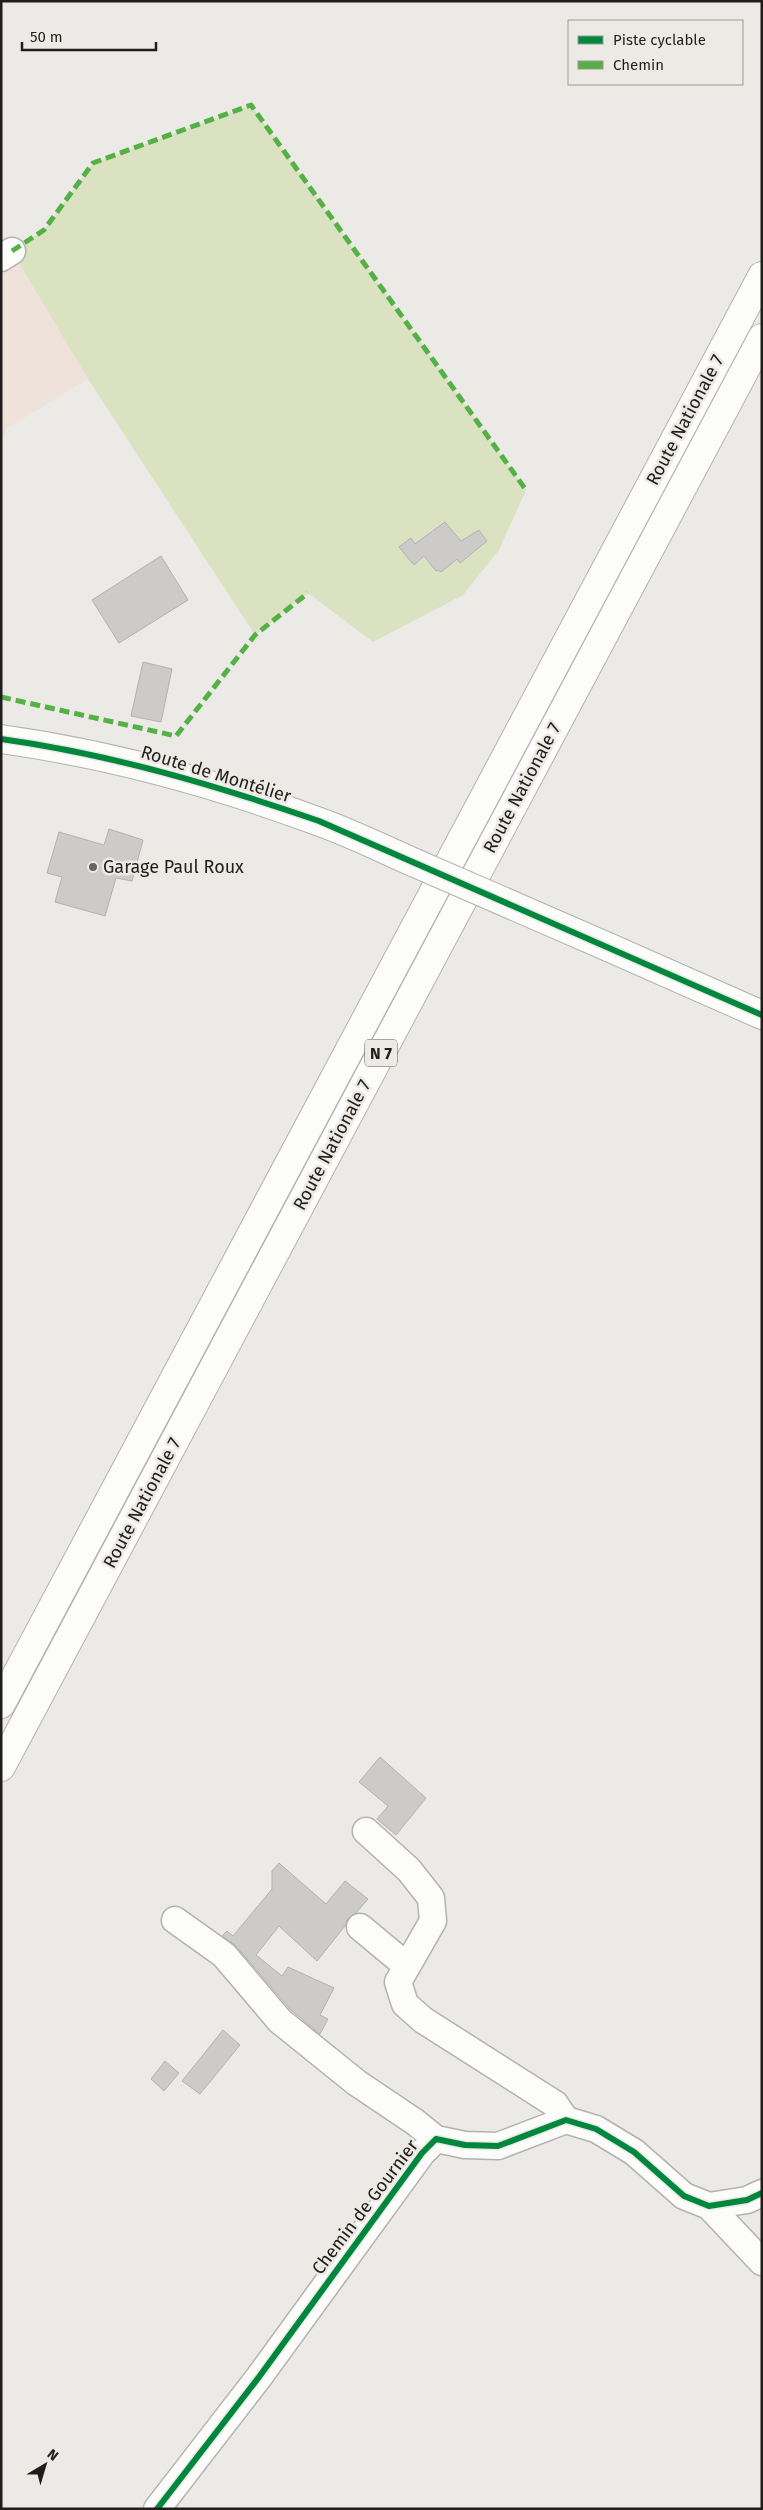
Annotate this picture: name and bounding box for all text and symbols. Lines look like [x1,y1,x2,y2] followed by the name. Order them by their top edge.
[22,20,156,52] scale bar
[568,20,743,85] legend
[30,28,63,46] text: 50 m
[613,31,706,49] text: Piste cyclable
[613,56,664,74] text: Chemin
[641,351,729,489] street label: Route Nationale 7
[478,719,566,857] street label: Route Nationale 7
[138,741,294,807] street label: Route de Montélier
[103,856,244,878] place label: Garage Paul Roux
[87,861,99,873] marker: Garage Paul Roux
[365,1040,397,1066] road number: N 7
[288,1076,376,1214] street label: Route Nationale 7
[98,1434,186,1572] street label: Route Nationale 7
[307,2135,423,2279] street label: Chemin de Gournier
[20,2440,70,2490] north arrow
[44,2446,62,2465] text: N

